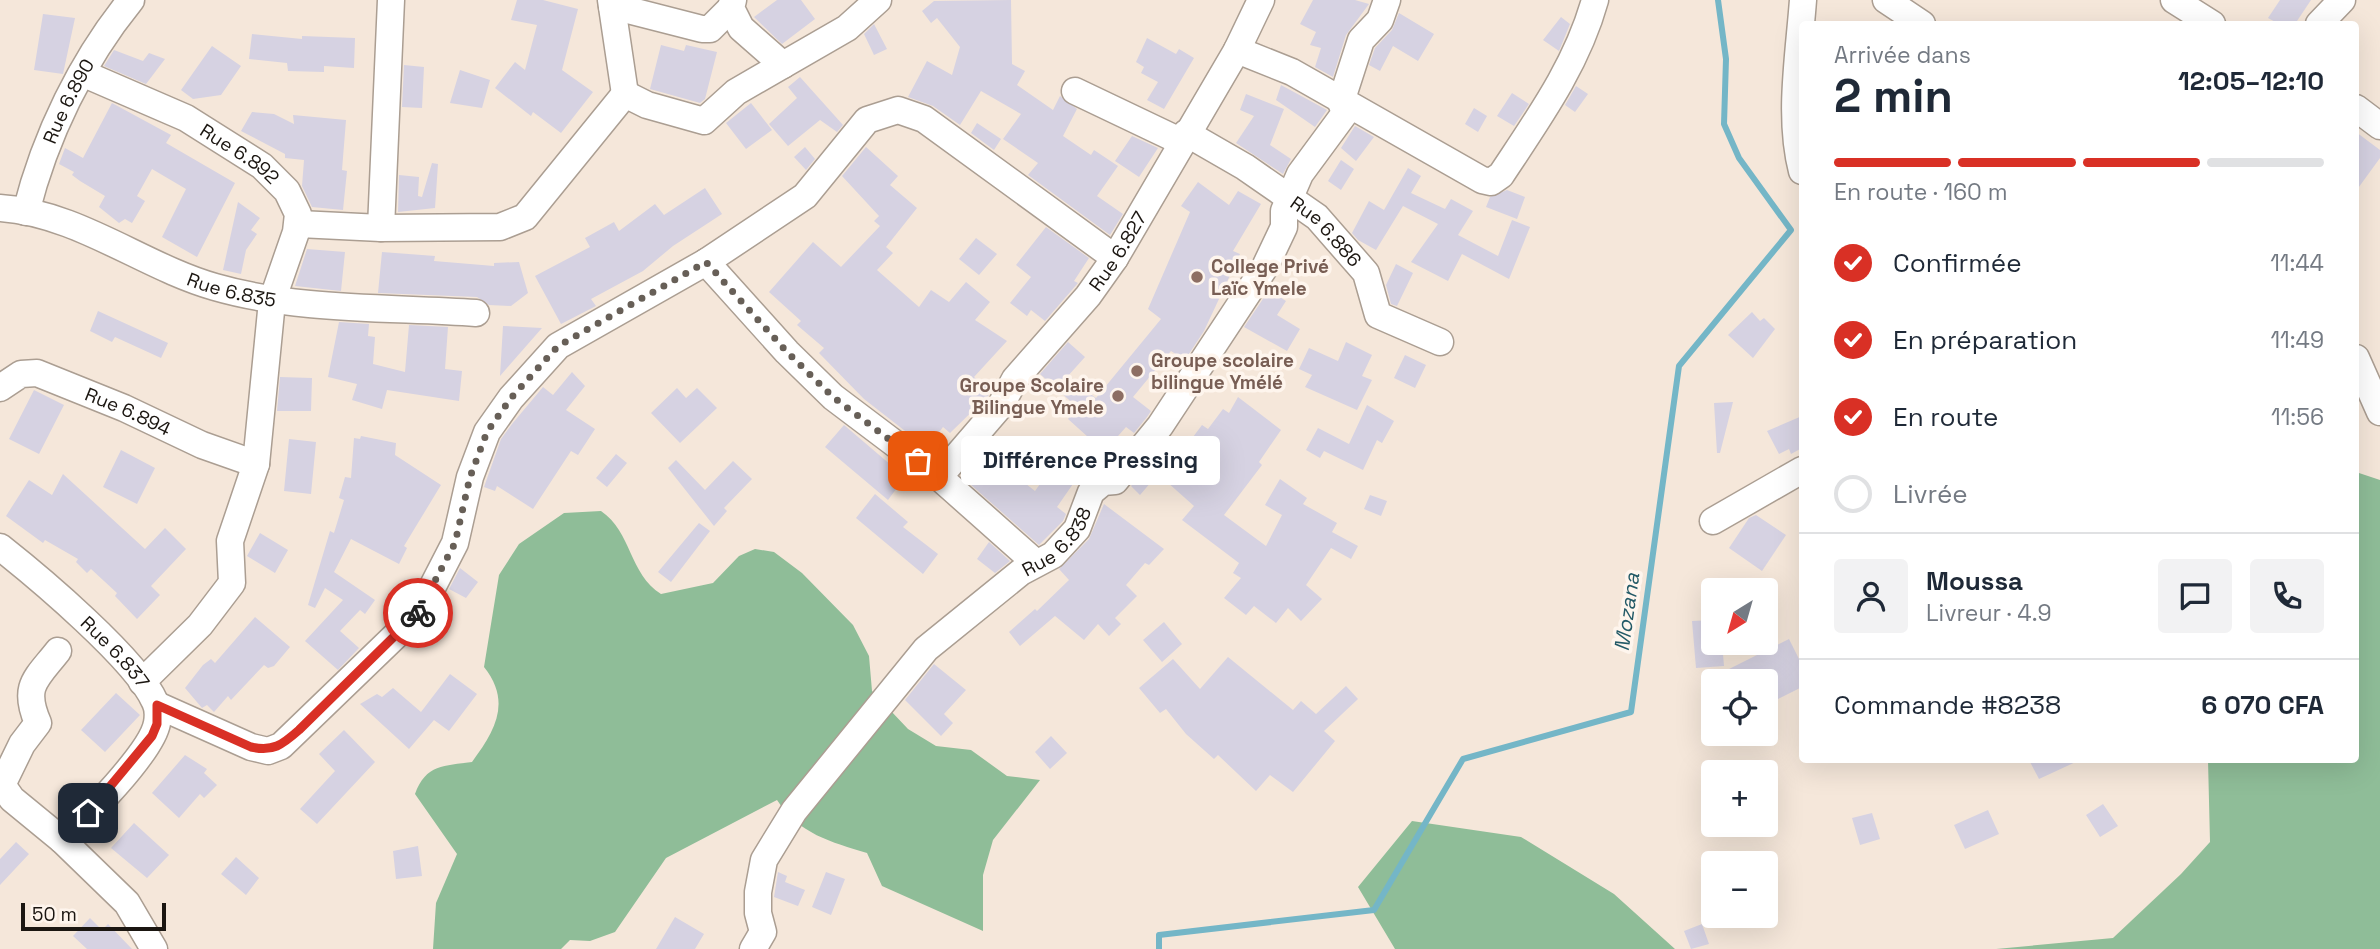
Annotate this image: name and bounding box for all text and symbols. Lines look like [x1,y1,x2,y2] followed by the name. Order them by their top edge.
[1834,40,1971,70] text: Arrivée dans
[37,54,100,147] street label: Rue 6.890
[2178,64,2324,98] text: 12:05–12:10
[1834,67,1953,125] text: 2 min
[195,118,285,190] street label: Rue 6.892
[1834,177,2008,207] text: En route · 160 m
[1285,190,1367,272] street label: Rue 6.886
[1083,207,1153,296] street label: Rue 6.827
[1834,244,1872,282] icon: check
[1893,246,2022,280] text: Confirmée
[2270,248,2324,278] text: 11:44
[1211,254,1329,301] place label: College Privé Laïc Ymele
[183,267,278,313] street label: Rue 6.835
[1189,269,1205,285] marker: College Privé Laïc Ymele
[1834,321,1872,359] icon: check
[1893,323,2077,357] text: En préparation
[2271,325,2324,355] text: 11:49
[1151,348,1294,395] place label: Groupe scolaire bilingue Ymélé
[1129,363,1145,379] marker: Groupe scolaire bilingue Ymélé
[959,373,1104,420] place label: Groupe Scolaire Bilingue Ymele
[81,382,175,442] street label: Rue 6.894
[1110,388,1126,404] marker: Groupe Scolaire Bilingue Ymele
[1834,398,1872,436] icon: check
[1893,400,1998,434] text: En route
[2271,402,2324,432] text: 11:56
[888,431,948,491] pin
[960,436,1219,486] callout: Différence Pressing
[899,442,937,480] icon: bag
[983,445,1198,475] text: Différence Pressing
[1893,477,1968,511] text: Livrée
[1018,504,1097,582] street label: Rue 6.838
[1834,559,1908,633] button: person
[2158,559,2232,633] button: chat
[2250,559,2324,633] button: phone
[1926,564,2023,598] text: Moussa
[1608,570,1645,653] water label: Mozana
[383,578,453,648] courier
[1701,578,1778,654] north arrow
[1701,578,1778,928] map controls
[399,594,437,632] icon: bike
[1926,598,2052,628] text: Livreur · 4.9
[75,610,155,693] street label: Rue 6.837
[1701,669,1778,746] button: locate
[1834,688,2061,722] text: Commande #8238
[2201,688,2324,722] text: 6 070 CFA
[1701,760,1778,837] button: +
[58,783,118,843] pin
[69,794,107,832] icon: home
[1701,851,1778,928] button: −
[21,900,166,932] scale bar
[32,902,77,927] text: 50 m

